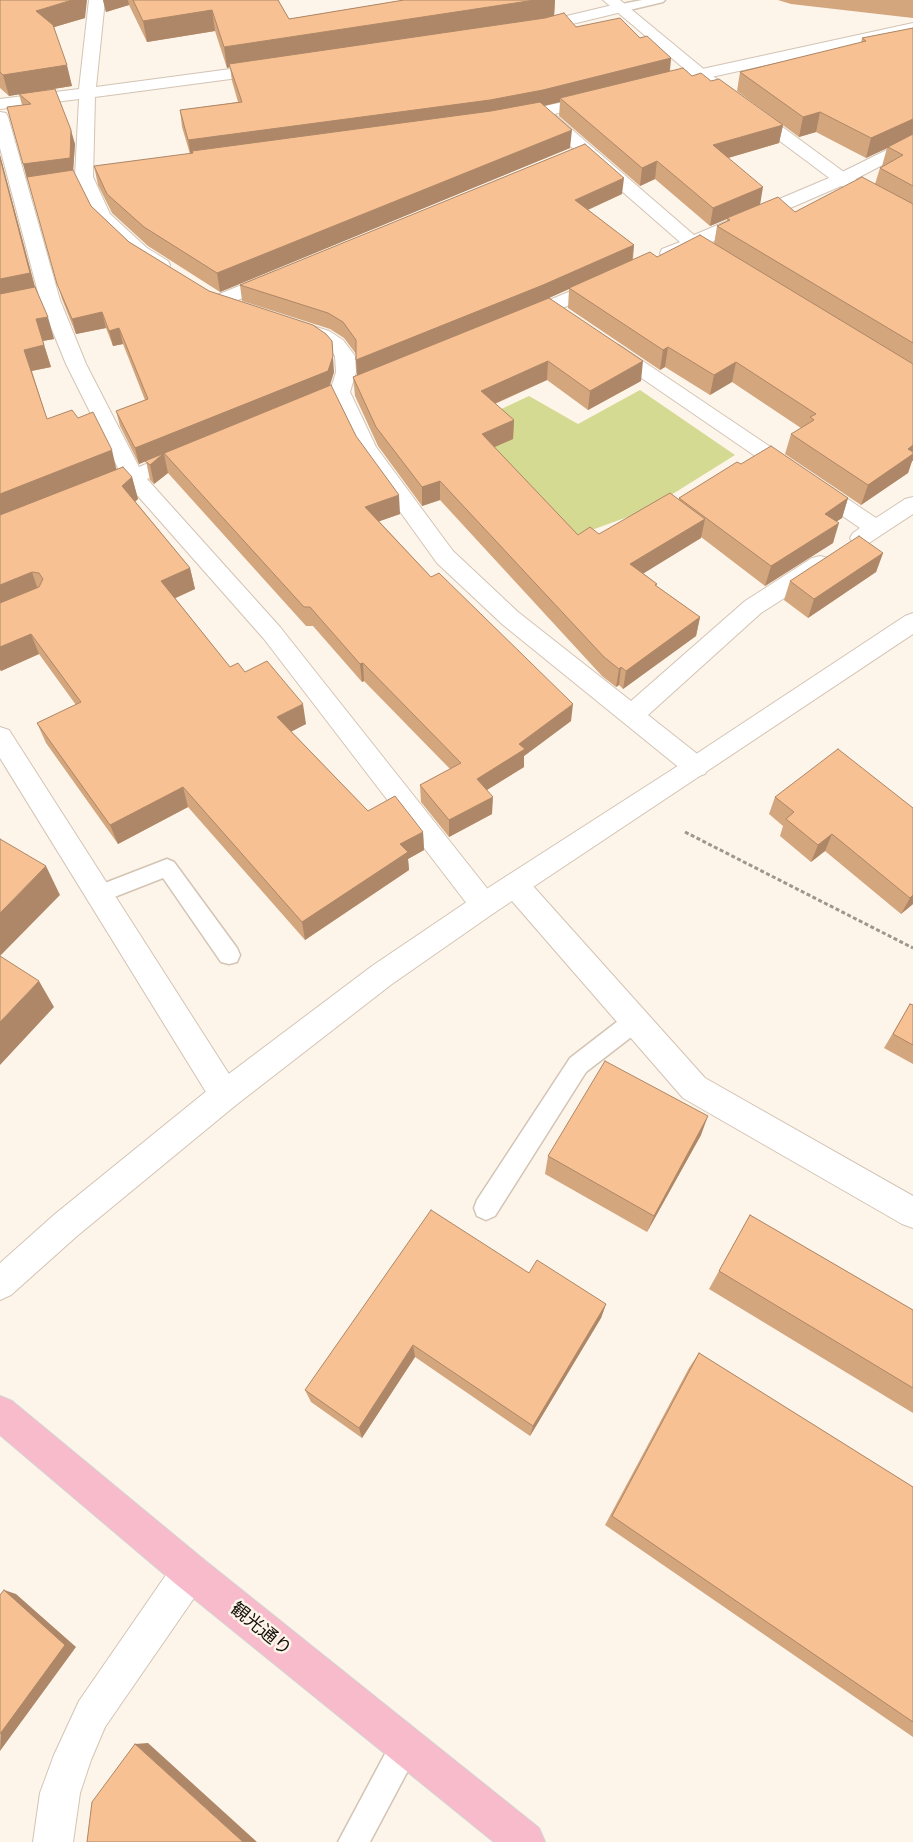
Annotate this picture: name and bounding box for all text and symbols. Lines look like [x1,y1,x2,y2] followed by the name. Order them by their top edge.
[226,1598,296,1660] street label: 観光通り

